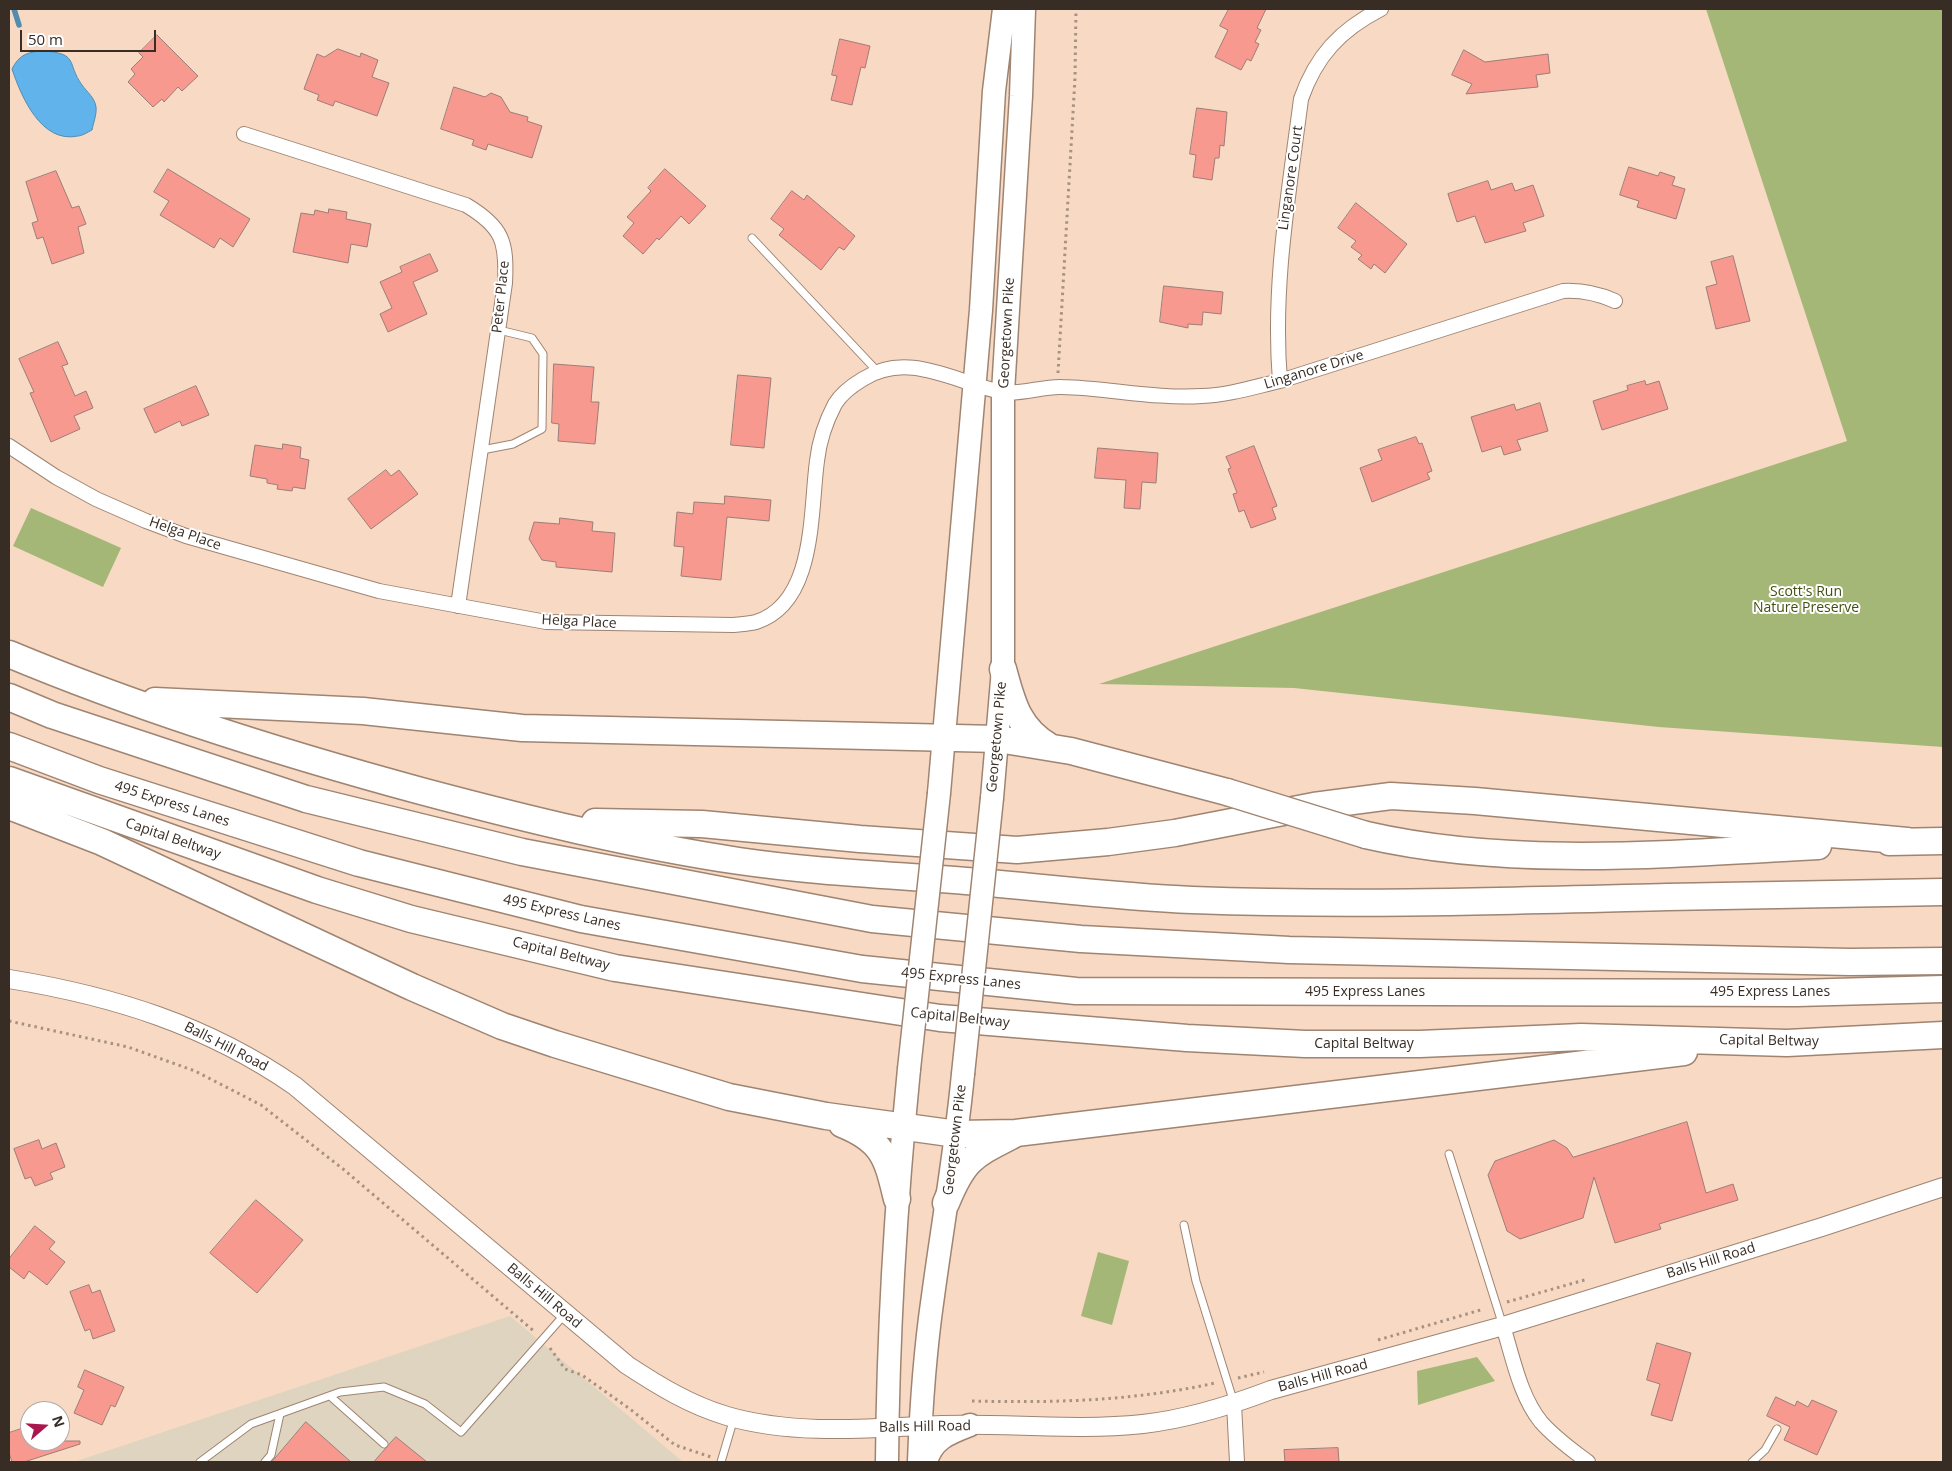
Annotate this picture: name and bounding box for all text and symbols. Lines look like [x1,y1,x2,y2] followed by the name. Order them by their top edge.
[22,20,159,52] scale bar
[28,29,63,49] text: 50 m
[1275,125,1307,231] street label: Linganore Court
[489,260,513,334] street label: Peter Place
[996,277,1018,389] street label: Georgetown Pike
[1262,347,1366,393] street label: Linganore Drive
[147,514,223,554] street label: Helga Place
[1753,584,1859,616] park label: Scott's Run Nature Preserve
[541,612,617,632] street label: Helga Place
[984,681,1010,793] street label: Georgetown Pike
[112,777,232,831] street label: 495 Express Lanes
[123,815,223,863] street label: Capital Beltway
[502,891,622,935] street label: 495 Express Lanes
[511,934,611,974] street label: Capital Beltway
[900,964,1022,994] street label: 495 Express Lanes
[1305,984,1425,1000] street label: 495 Express Lanes
[1710,984,1830,1000] street label: 495 Express Lanes
[910,1004,1010,1032] street label: Capital Beltway
[181,1019,271,1075] street label: Balls Hill Road
[1719,1032,1819,1050] street label: Capital Beltway
[1314,1036,1414,1052] street label: Capital Beltway
[940,1084,970,1196] street label: Georgetown Pike
[1664,1239,1758,1283] street label: Balls Hill Road
[503,1260,585,1332] street label: Balls Hill Road
[1276,1356,1370,1396] street label: Balls Hill Road
[20,1401,70,1451] north arrow
[48,1413,70,1430] text: N
[879,1418,971,1436] street label: Balls Hill Road

